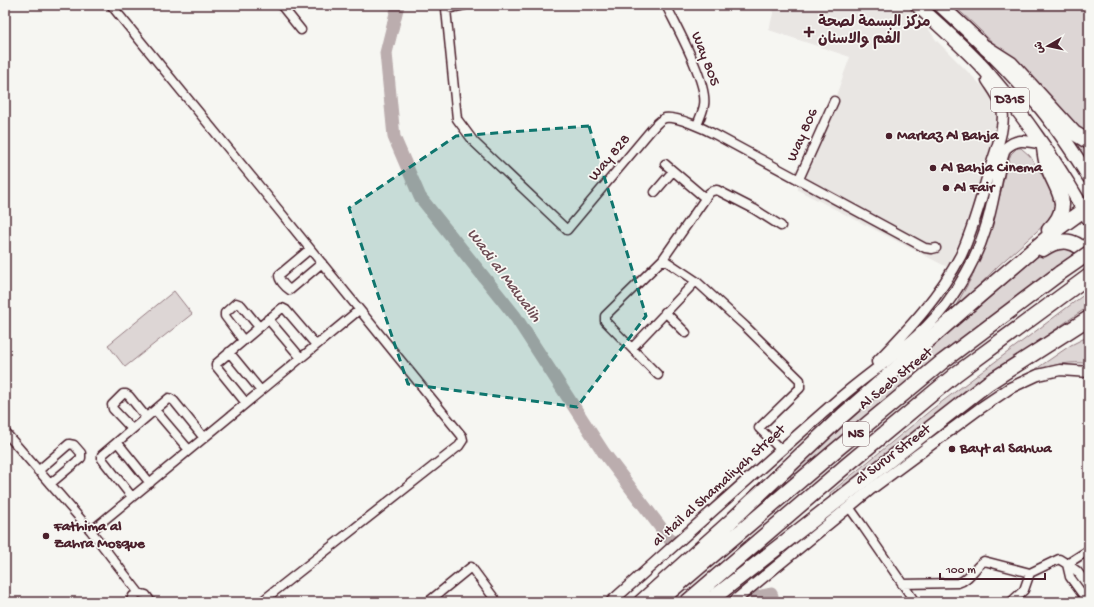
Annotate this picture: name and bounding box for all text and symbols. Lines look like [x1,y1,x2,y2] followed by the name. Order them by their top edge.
[818,13,931,49] place label: مركز البسمة لصحة الفم والاسنان
[803,26,815,38] marker: مركز البسمة لصحة الفم والاسنان
[1028,26,1068,66] north arrow
[686,29,724,89] street label: Way 805
[1033,40,1047,54] text: ش
[991,88,1029,112] road number: D315
[783,105,823,164] street label: Way 806
[897,127,999,145] place label: Markaz Al Bahja
[585,131,635,185] street label: Way 828
[884,131,894,141] marker: Markaz Al Bahja
[940,159,1043,177] place label: Al Bahja Cinema
[928,163,938,173] marker: Al Bahja Cinema
[953,179,996,197] place label: Al Fair
[941,183,951,193] marker: Al Fair
[462,225,545,327] water label: Wadi al Mawalih
[856,343,938,414] street label: Al Seeb Street
[851,419,936,489] street label: al Surur Street
[648,420,791,551] street label: al Hail al Shamaliyah Street
[843,422,869,446] road number: N5
[959,440,1052,458] place label: Bayt al Sahwa
[947,444,957,454] marker: Bayt al Sahwa
[53,518,146,553] place label: Fathima al Zahra Mosque
[41,531,51,541] marker: Fathima al Zahra Mosque
[940,555,1045,581] scale bar
[945,564,976,578] text: 100 m

